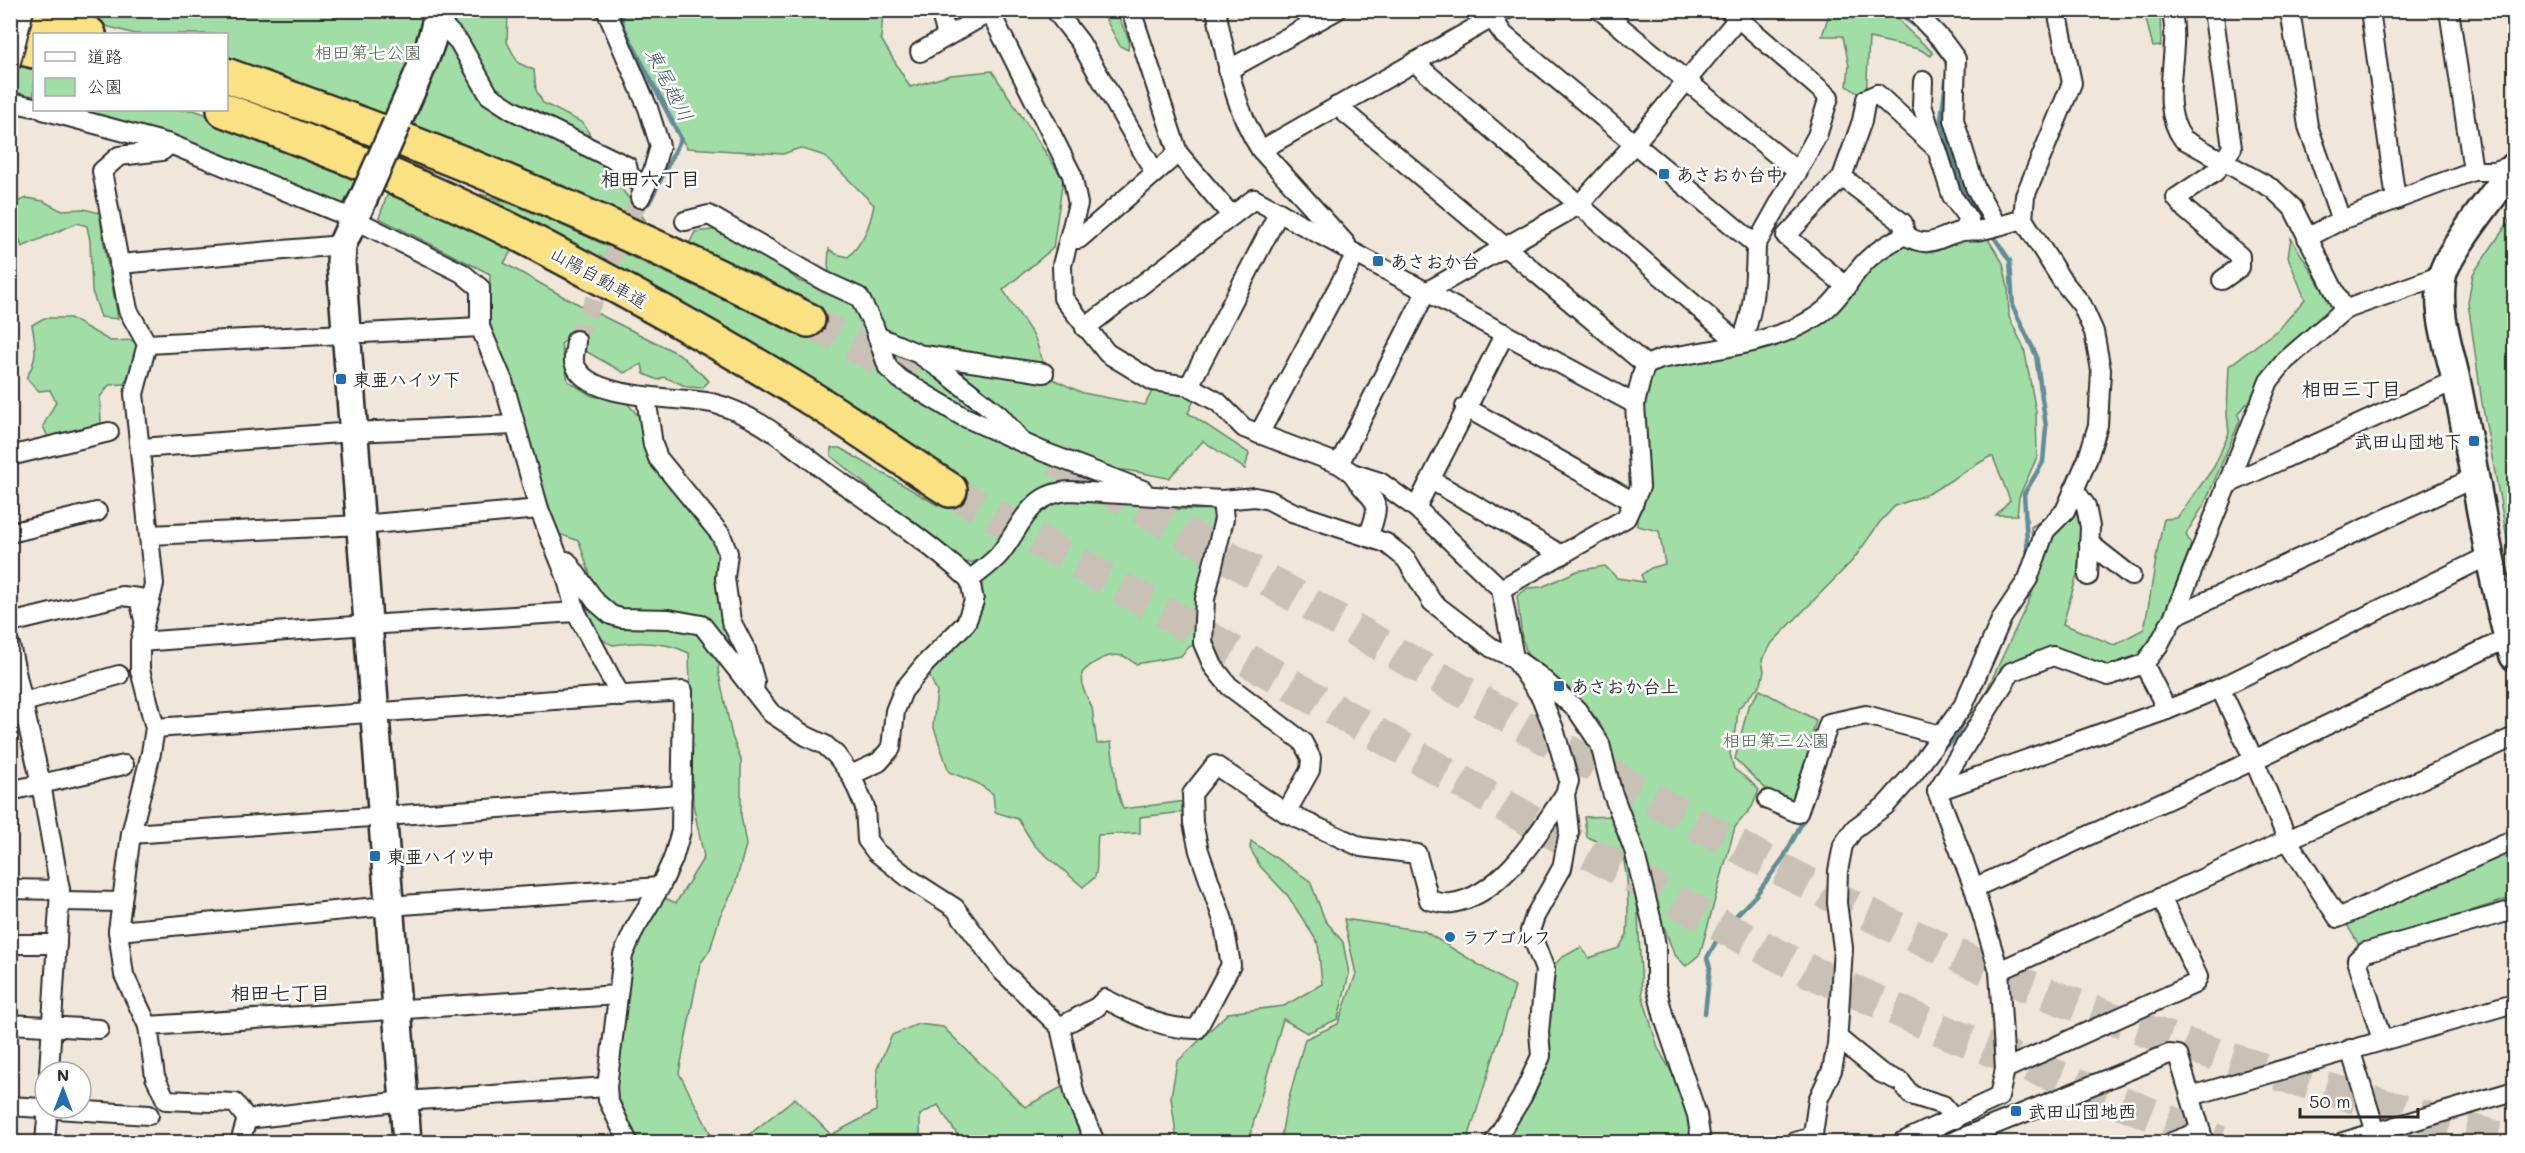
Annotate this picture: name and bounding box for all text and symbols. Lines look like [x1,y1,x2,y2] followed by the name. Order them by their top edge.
[33,33,228,111] legend
[314,40,422,64] park label: 相田第七公園
[640,42,700,126] water label: 東尾越川
[87,44,123,68] text: 道路
[87,74,123,98] text: 公園
[1676,162,1783,186] place label: あさおか台中
[600,165,700,191] district label: 相田六丁目
[1657,167,1671,181] marker: あさおか台中
[546,240,652,314] street label: 山陽自動車道
[1390,249,1479,273] place label: あさおか台
[1371,254,1385,268] marker: あさおか台
[353,367,461,391] place label: 東亜ハイツ下
[334,372,348,386] marker: 東亜ハイツ下
[2301,375,2401,401] district label: 相田三丁目
[2354,429,2462,453] place label: 武田山団地下
[2467,434,2481,448] marker: 武田山団地下
[1571,674,1678,698] place label: あさおか台上
[1552,679,1566,693] marker: あさおか台上
[1722,728,1830,752] park label: 相田第三公園
[387,844,495,868] place label: 東亜ハイツ中
[368,849,382,863] marker: 東亜ハイツ中
[1462,925,1551,949] place label: ラブゴルフ
[1443,930,1457,944] marker: ラブゴルフ
[230,979,330,1005] district label: 相田七丁目
[33,1060,93,1120] north arrow
[57,1064,69,1085] text: N
[2300,1081,2418,1119] scale bar
[2309,1089,2351,1113] text: 50 m
[2028,1099,2136,1123] place label: 武田山団地西
[2009,1104,2023,1118] marker: 武田山団地西

